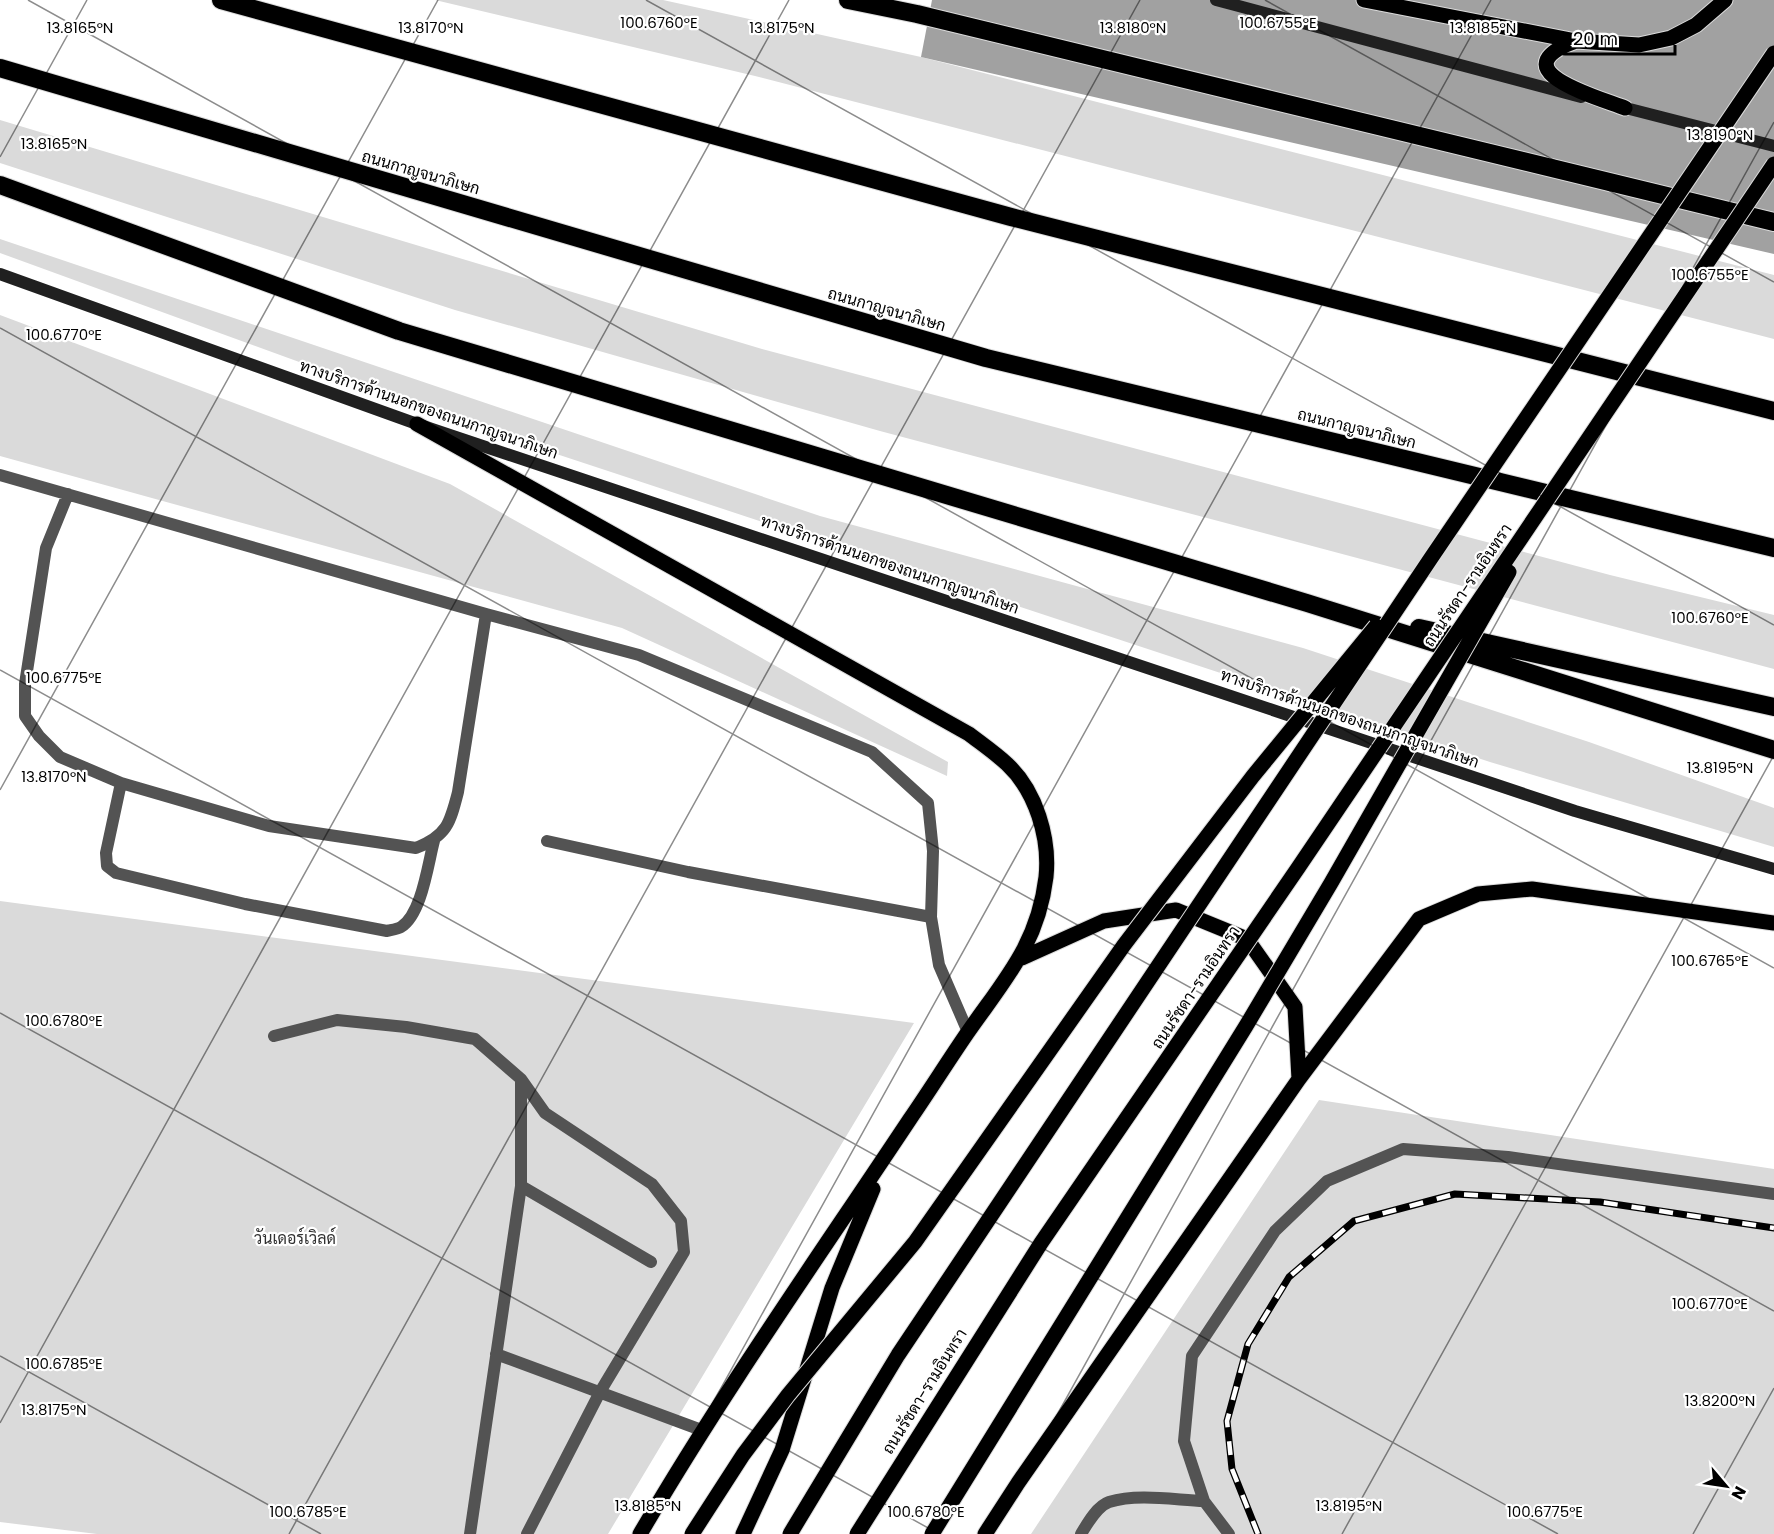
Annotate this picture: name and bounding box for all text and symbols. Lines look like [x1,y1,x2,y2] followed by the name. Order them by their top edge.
[620,12,698,33] text: 100.6760°E
[1239,12,1317,33] text: 100.6755°E
[47,17,113,38] text: 13.8165°N
[398,17,464,38] text: 13.8170°N
[749,17,815,38] text: 13.8175°N
[1100,17,1166,38] text: 13.8180°N
[1450,17,1516,38] text: 13.8185°N
[1564,18,1675,56] scale bar
[1573,26,1618,51] text: 20 m
[1687,124,1753,145] text: 13.8190°N
[21,133,87,154] text: 13.8165°N
[359,145,483,200] street label: ถนนกาญจนาภิเษก
[1671,264,1749,285] text: 100.6755°E
[825,282,949,337] street label: ถนนกาญจนาภิเษก
[26,324,102,345] text: 100.6770°E
[296,354,561,465] street label: ทางบริการด้านนอกของถนนกาญจนาภิเษก
[1295,403,1419,454] street label: ถนนกาญจนาภิเษก
[757,509,1022,620] street label: ทางบริการด้านนอกของถนนกาญจนาภิเษก
[1418,519,1517,651] street label: ถนนรัชดา-รามอินทรา
[1671,607,1749,628] text: 100.6760°E
[1217,663,1482,774] street label: ทางบริการด้านนอกของถนนกาญจนาภิเษก
[26,667,102,688] text: 100.6775°E
[1687,757,1753,778] text: 13.8195°N
[21,766,87,787] text: 13.8170°N
[1146,921,1245,1053] street label: ถนนรัชดา-รามอินทรา
[1671,950,1749,971] text: 100.6765°E
[25,1010,103,1031] text: 100.6780°E
[254,1226,336,1250] park label: วันเดอร์เวิลด์
[1672,1293,1748,1314] text: 100.6770°E
[876,1324,972,1458] street label: ถนนรัชดา-รามอินทรา
[25,1353,103,1374] text: 100.6785°E
[1685,1390,1755,1411] text: 13.8200°N
[21,1399,87,1420] text: 13.8175°N
[1696,1456,1756,1516] north arrow
[1726,1482,1752,1504] text: N
[615,1495,681,1516] text: 13.8185°N
[1316,1495,1382,1516] text: 13.8195°N
[269,1501,347,1522] text: 100.6785°E
[887,1501,965,1522] text: 100.6780°E
[1507,1501,1583,1522] text: 100.6775°E

